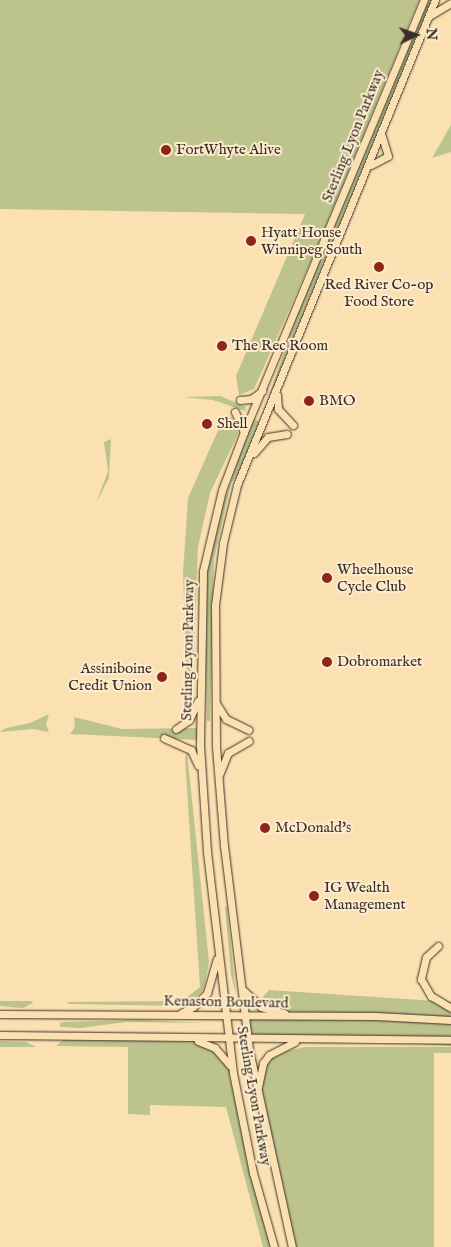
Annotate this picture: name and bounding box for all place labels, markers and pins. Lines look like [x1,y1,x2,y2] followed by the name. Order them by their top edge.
[176,141,281,159] place label: FortWhyte Alive
[160,144,172,156] marker: FortWhyte Alive
[261,223,362,258] place label: Hyatt House Winnipeg South
[245,235,257,247] marker: Hyatt House Winnipeg South
[373,261,385,273] marker: Red River Co-op Food Store
[325,275,433,310] place label: Red River Co-op Food Store
[232,337,328,355] place label: The Rec Room
[216,340,228,352] marker: The Rec Room
[319,392,355,410] place label: BMO
[303,395,315,407] marker: BMO
[217,415,248,433] place label: Shell
[201,418,213,430] marker: Shell
[337,560,414,595] place label: Wheelhouse Cycle Club
[321,572,333,584] marker: Wheelhouse Cycle Club
[337,653,422,671] place label: Dobromarket
[321,656,333,668] marker: Dobromarket
[68,659,152,694] place label: Assiniboine Credit Union
[156,671,168,683] marker: Assiniboine Credit Union
[275,819,351,837] place label: McDonald's
[259,822,271,834] marker: McDonald's
[324,878,406,913] place label: IG Wealth Management
[308,890,320,902] marker: IG Wealth Management

